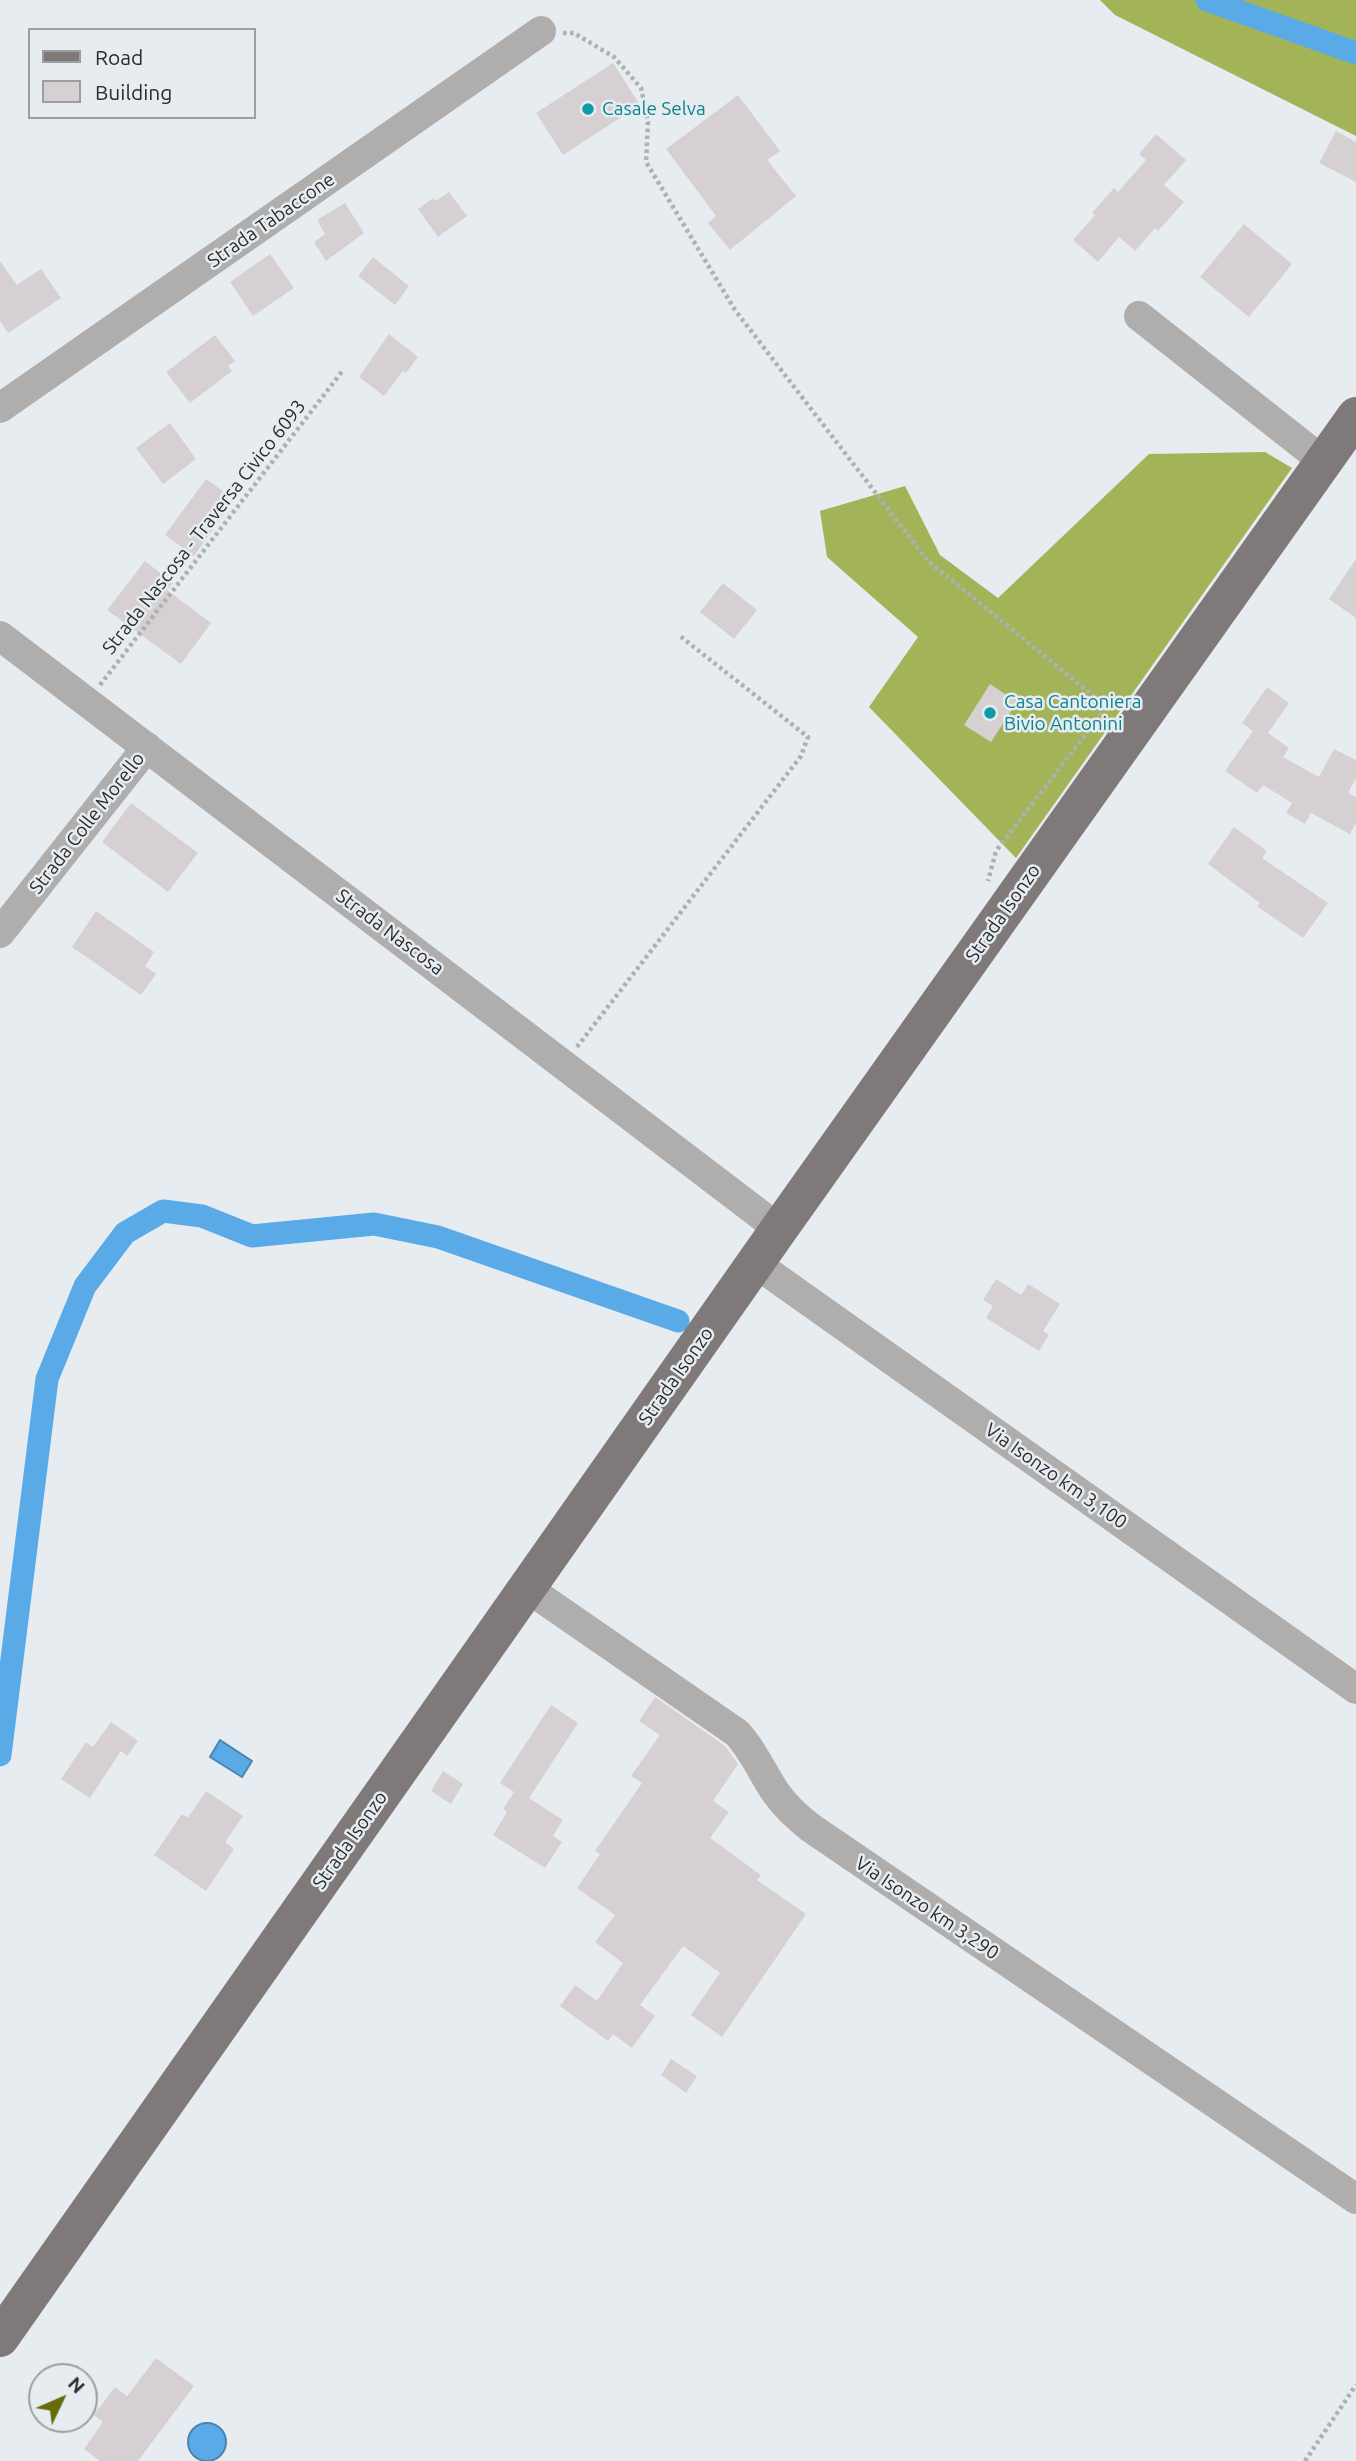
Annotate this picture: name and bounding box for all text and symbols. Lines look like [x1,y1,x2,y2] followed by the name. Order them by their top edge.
[28,28,256,119] legend
[95,45,143,69] text: Road
[95,80,172,104] text: Building
[602,98,706,120] place label: Casale Selva
[580,101,596,117] marker: Casale Selva
[203,168,339,272] street label: Strada Tabaccone
[98,395,310,659] street label: Strada Nascosa - Traversa Civico 6093
[1004,691,1142,735] place label: Casa Cantoniera Bivio Antonini
[982,705,998,721] marker: Casa Cantoniera Bivio Antonini
[25,748,149,898] street label: Strada Colle Morello
[961,860,1045,966] street label: Strada Isonzo
[332,884,448,980] street label: Strada Nascosa
[634,1323,718,1429] street label: Strada Isonzo
[980,1418,1132,1534] street label: Via Isonzo km 3,100
[308,1787,392,1893] street label: Strada Isonzo
[851,1851,1003,1965] street label: Via Isonzo km 3,290
[28,2363,98,2433] north arrow
[64,2372,90,2398] text: N

